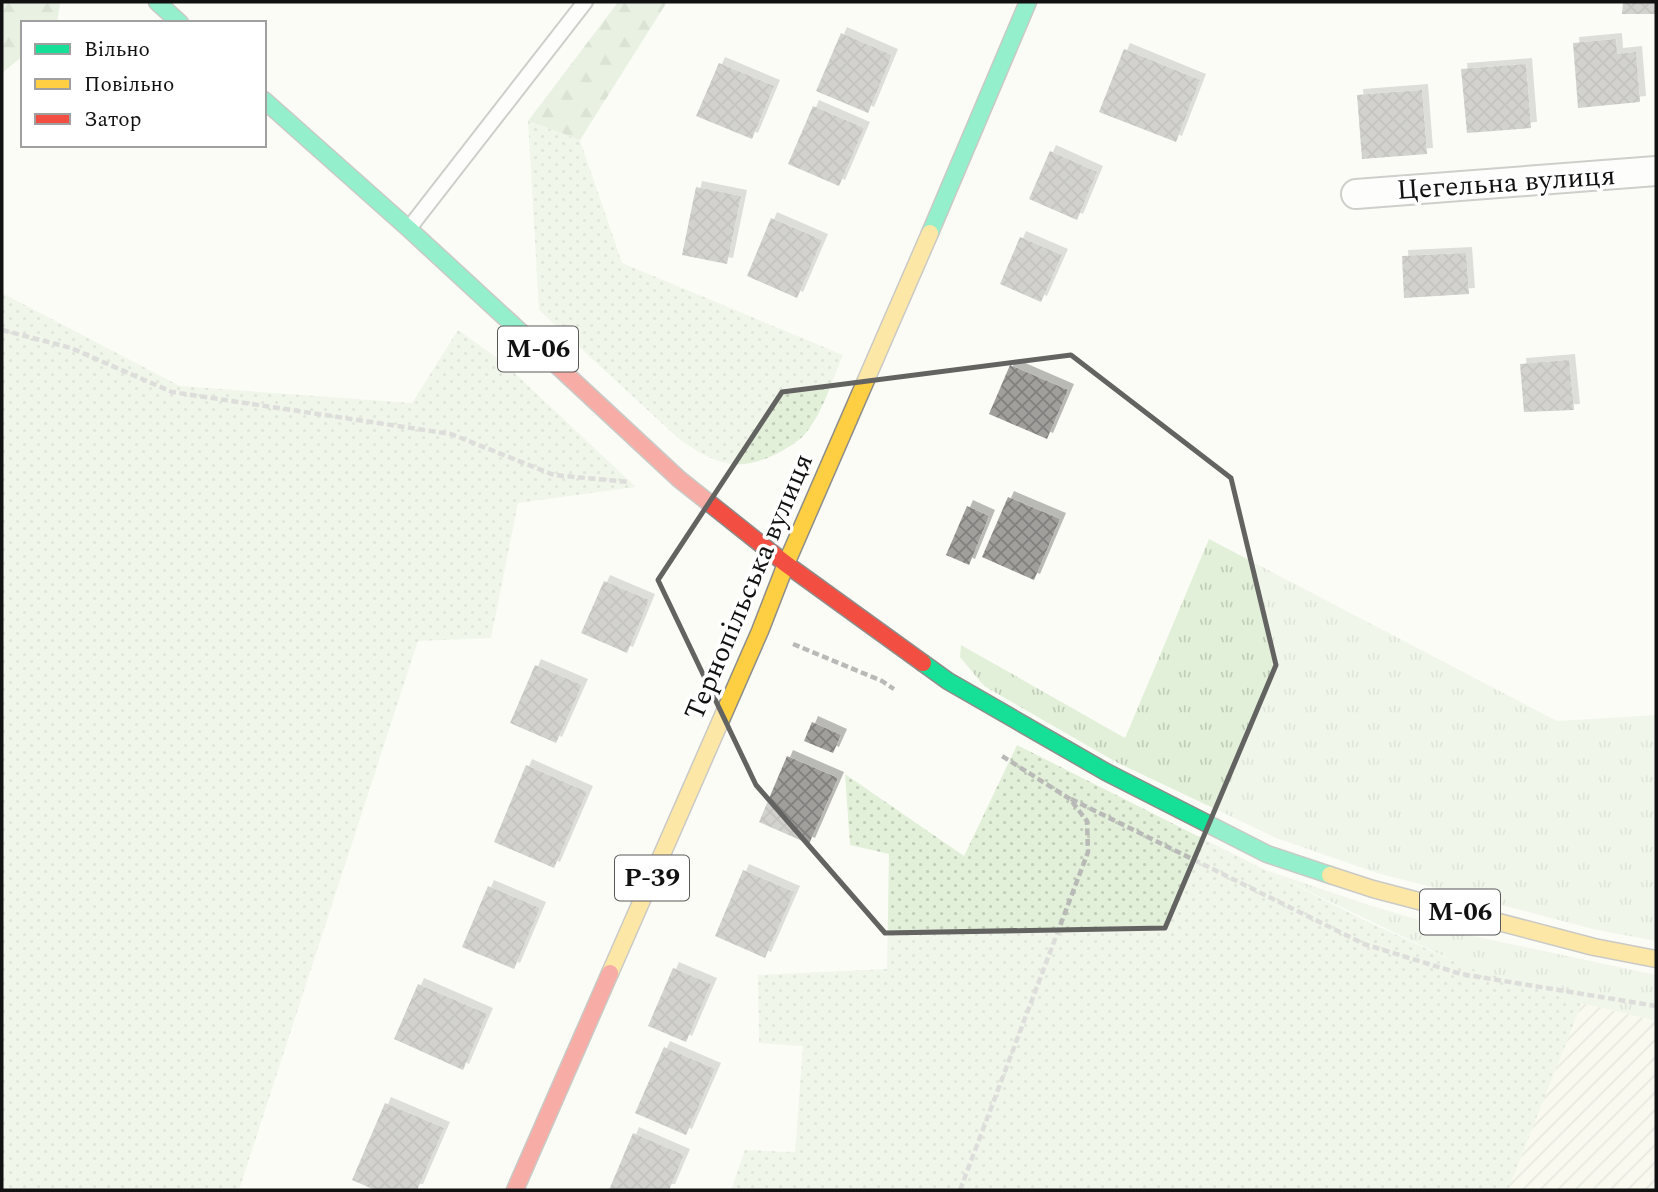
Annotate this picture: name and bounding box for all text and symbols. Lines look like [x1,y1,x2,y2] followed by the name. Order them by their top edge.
[21,21,266,147] legend
[84,34,150,66] text: Вільно
[84,69,174,101] text: Повільно
[84,104,141,136] text: Затор
[1395,154,1617,212] street label: Цегельна вулиця
[498,326,578,372] road number: М-06
[673,447,825,727] street label: Тернопільська вулиця
[615,856,689,900] road number: Р-39
[1420,890,1500,934] road number: М-06

